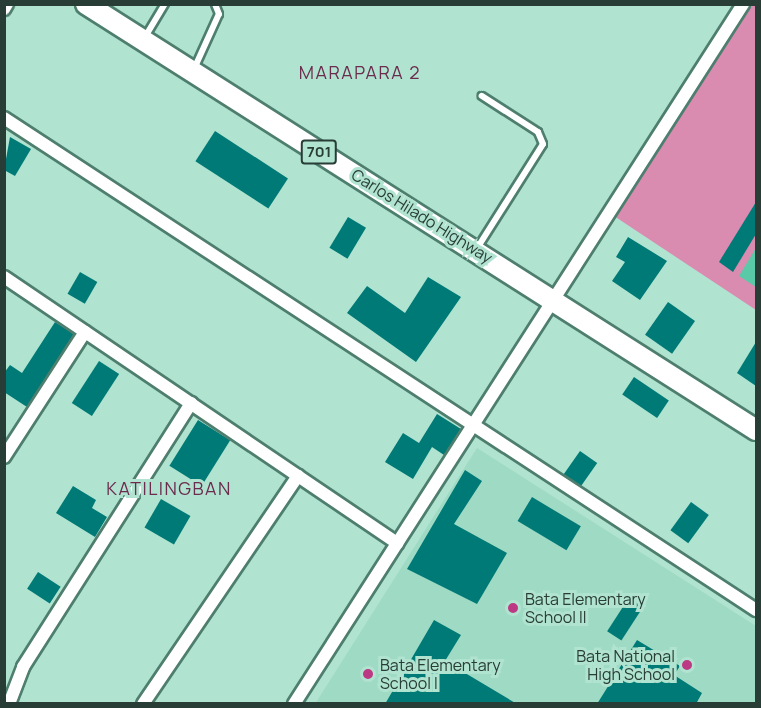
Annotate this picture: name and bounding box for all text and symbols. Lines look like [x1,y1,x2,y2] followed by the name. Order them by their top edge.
[299,61,421,83] district label: MARAPARA 2
[300,140,338,164] road number: 701
[348,165,496,267] street label: Carlos Hilado Highway
[106,477,232,499] district label: KATILINGBAN
[525,589,646,627] place label: Bata Elementary School II
[506,601,520,615] marker: Bata Elementary School II
[576,646,675,684] place label: Bata National High School
[380,655,501,693] place label: Bata Elementary School I
[680,658,694,672] marker: Bata National High School
[361,667,375,681] marker: Bata Elementary School I

